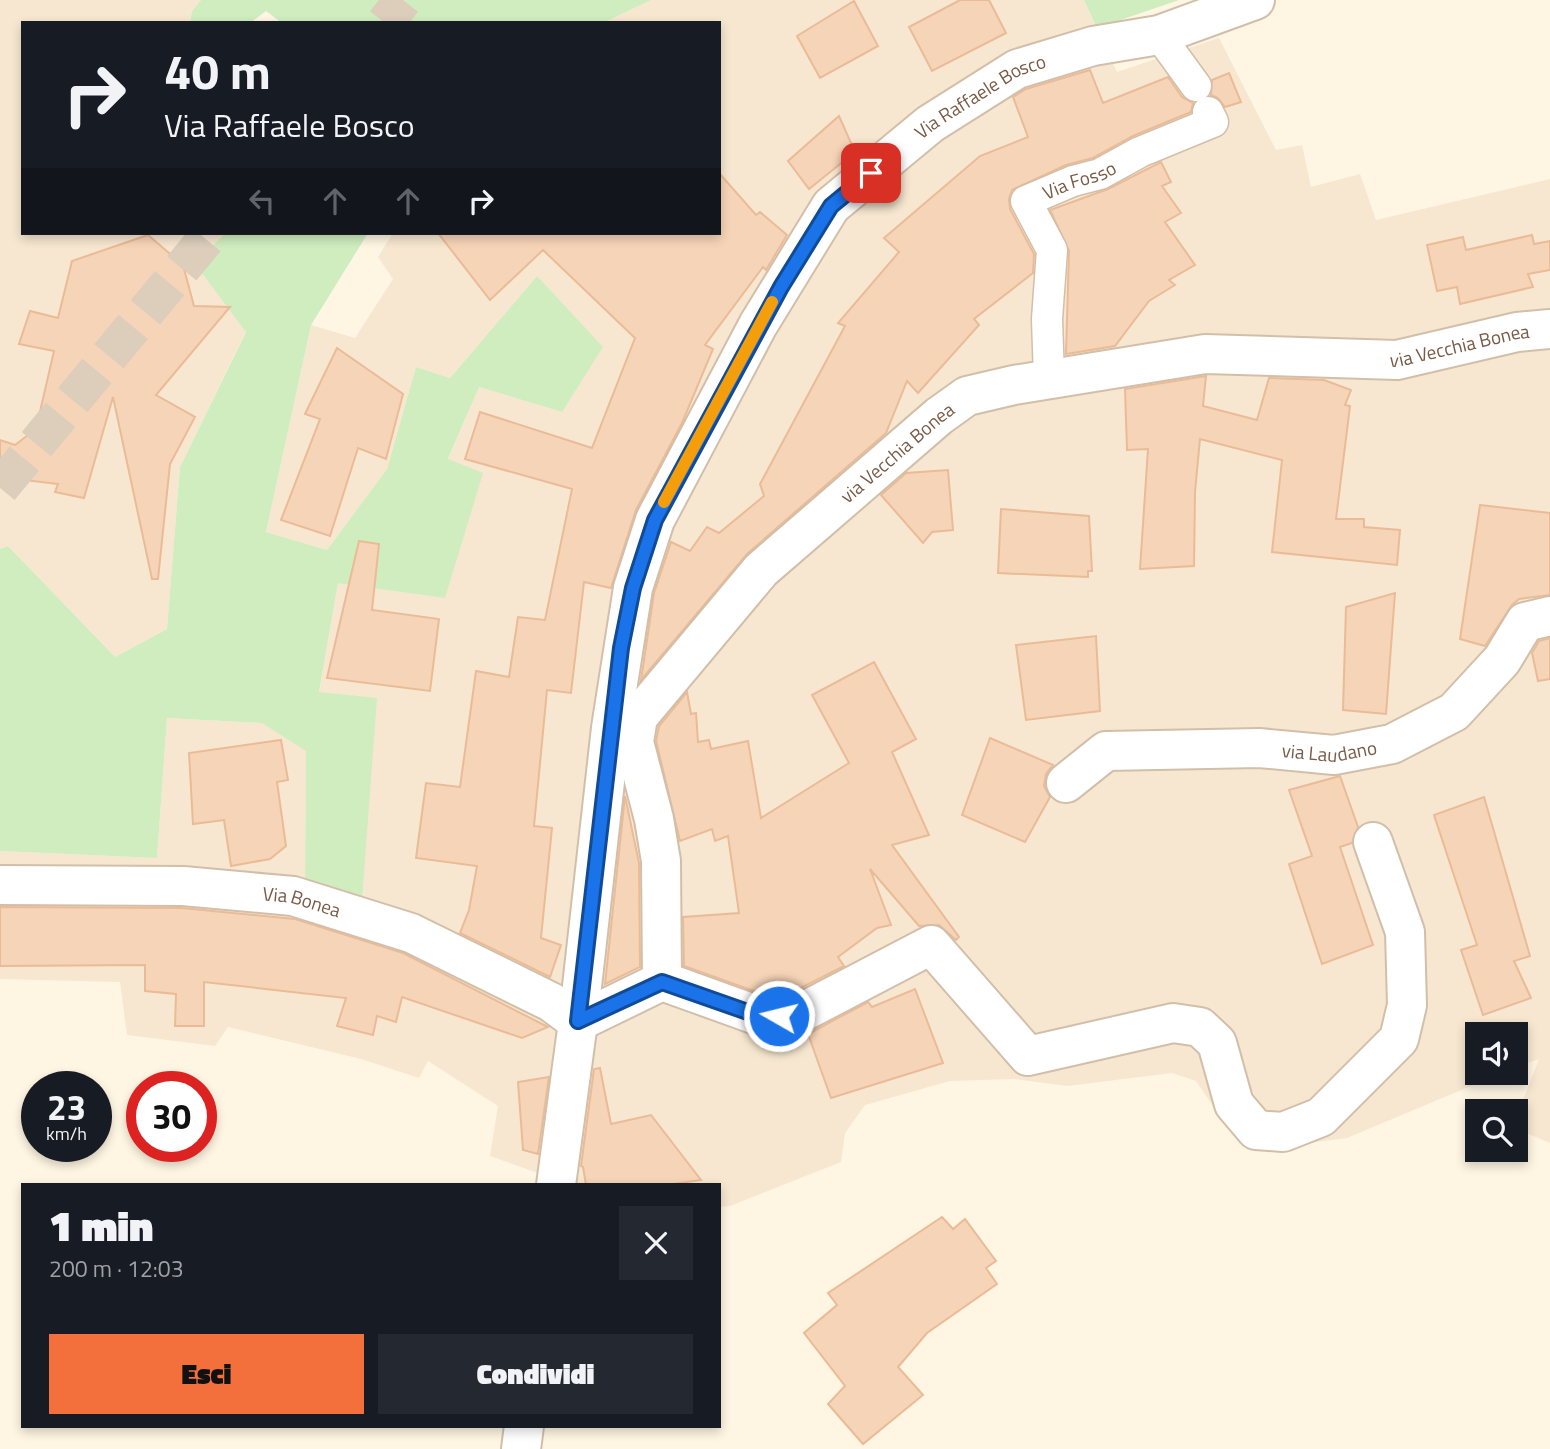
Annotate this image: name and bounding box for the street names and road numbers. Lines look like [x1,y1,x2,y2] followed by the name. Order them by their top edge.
[908,46,1049,145] street label: Via Raffaele Bosco
[1038,153,1121,206] street label: Via Fosso
[1389,316,1531,374] street label: via Vecchia Bonea
[833,394,960,510] street label: via Vecchia Bonea
[1281,732,1379,769] street label: via Laudano
[261,878,345,924] street label: Via Bonea

